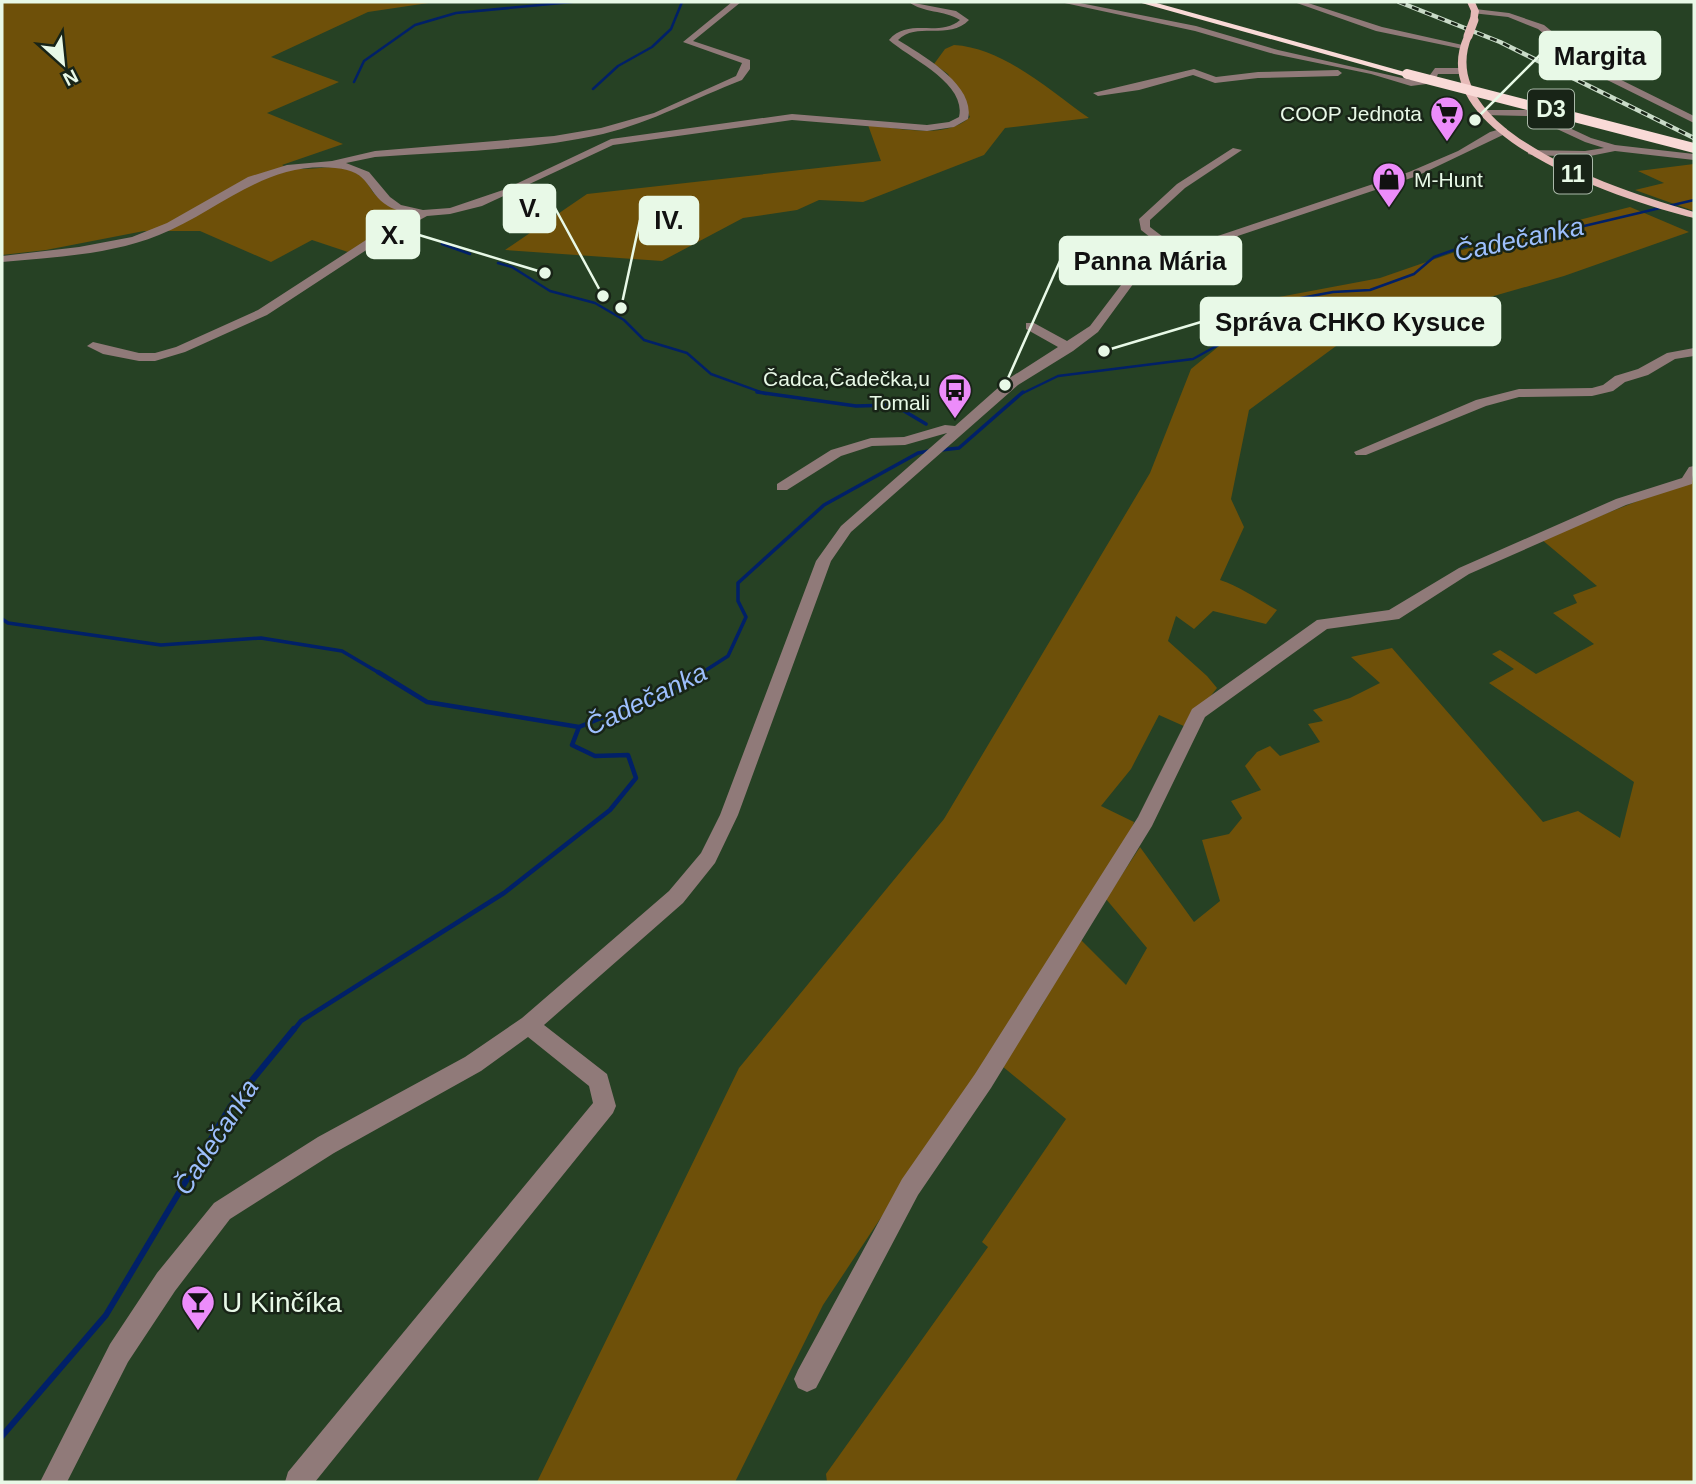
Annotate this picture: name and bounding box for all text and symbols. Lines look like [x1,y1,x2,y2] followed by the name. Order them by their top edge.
[28,28,98,98] north arrow
[1540,32,1660,79] callout: Margita
[1554,41,1647,71] text: Margita
[60,65,81,90] text: N
[1528,90,1574,128] road number: D3
[1428,94,1466,143] supermarket icon: COOP Jednota
[1280,102,1422,125] place label: COOP Jednota
[1554,154,1592,194] road number: 11
[1370,160,1408,209] shop icon: M-Hunt
[1414,168,1483,191] place label: M-Hunt
[504,185,555,232] callout: V.
[519,193,541,223] text: V.
[640,197,698,244] callout: IV.
[654,205,684,235] text: IV.
[367,211,419,258] callout: X.
[1452,211,1586,267] water label: Čadečanka
[381,220,405,250] text: X.
[1060,237,1241,284] callout: Panna Mária
[1073,246,1227,276] text: Panna Mária
[1201,298,1500,345] callout: Správa CHKO Kysuce
[1215,307,1485,337] text: Správa CHKO Kysuce
[763,367,930,414] place label: Čadca,Čadečka,u Tomali
[936,371,974,420] bus stop icon: Čadca,Čadečka,u Tomali
[580,657,712,741] water label: Čadečanka
[168,1074,264,1200] water label: Čadečanka
[179,1283,217,1332] bar icon: U Kinčíka
[222,1287,342,1318] place label: U Kinčíka

